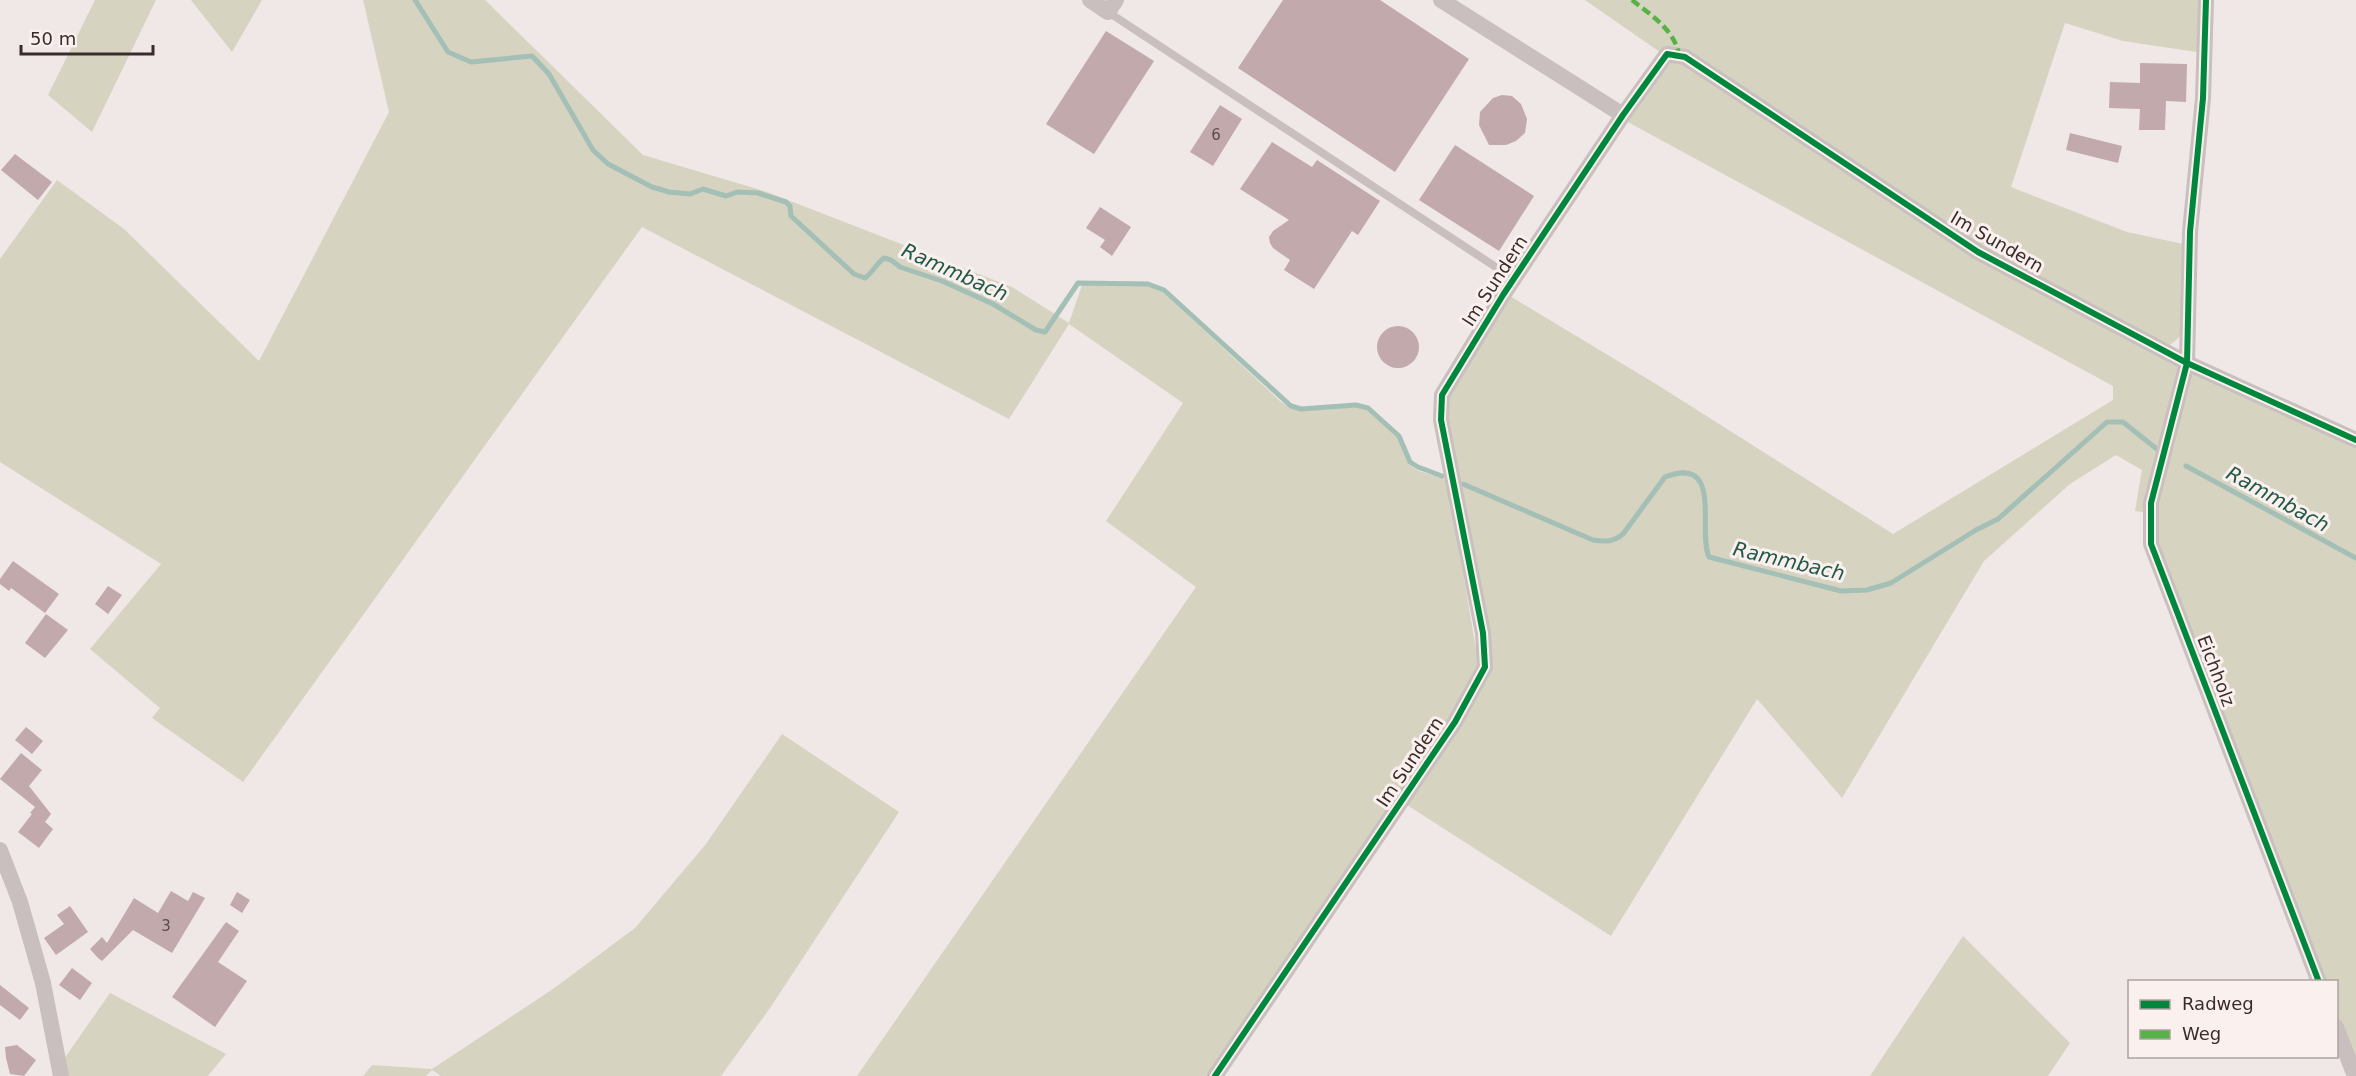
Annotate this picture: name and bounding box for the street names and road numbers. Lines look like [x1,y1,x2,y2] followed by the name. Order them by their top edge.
[1947,207,2047,277] street label: Im Sundern
[1458,231,1532,330] street label: Im Sundern
[2193,632,2240,709] street label: Eichholz
[1372,713,1447,811] street label: Im Sundern

